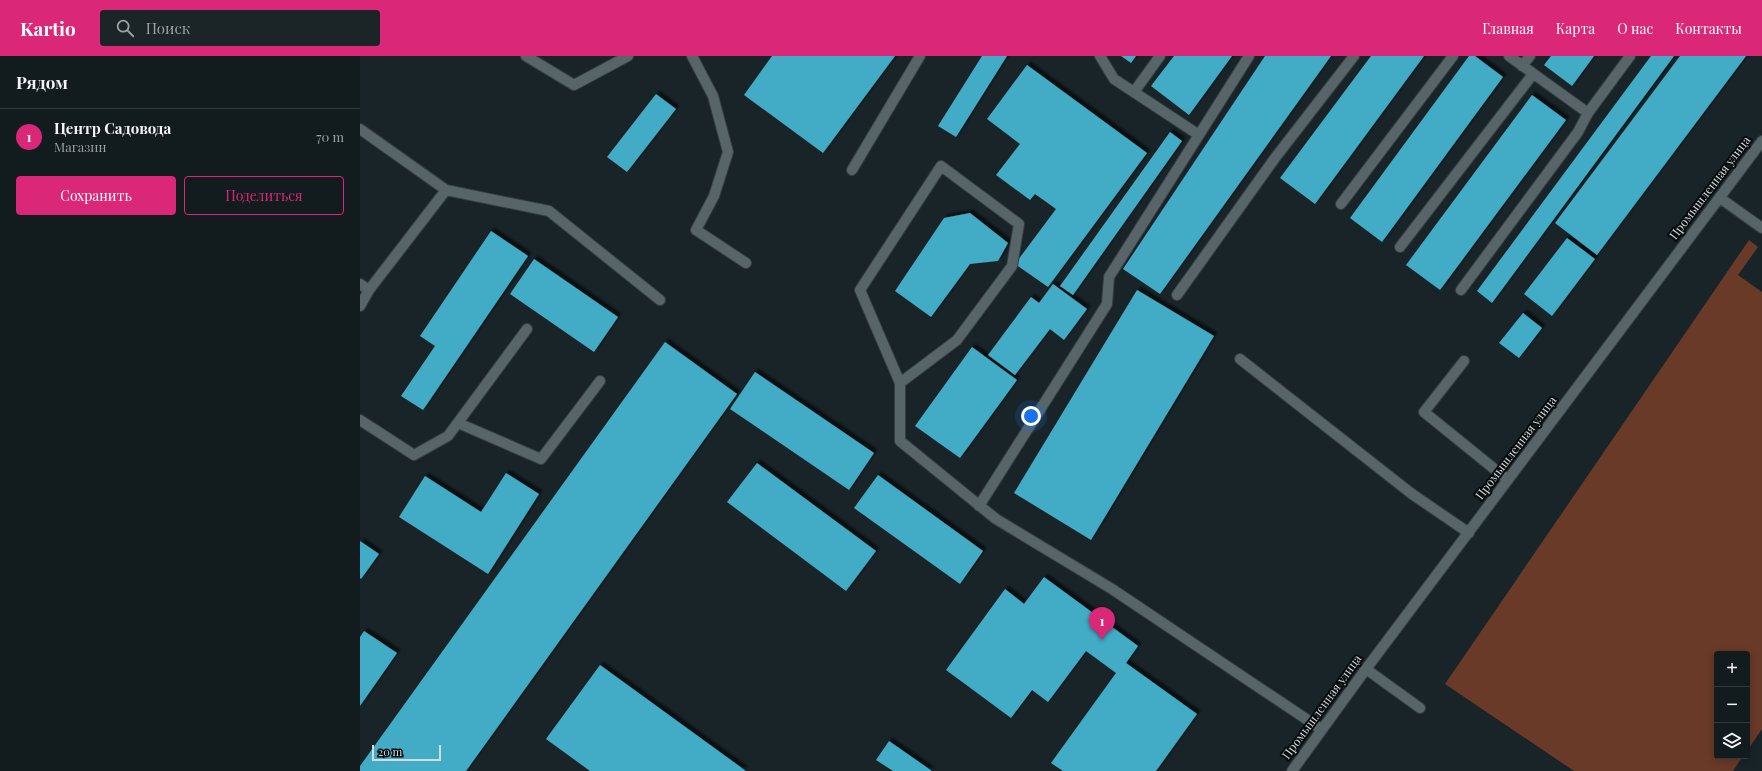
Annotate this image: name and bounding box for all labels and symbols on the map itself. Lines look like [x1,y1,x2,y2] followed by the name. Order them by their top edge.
[1665,132,1753,242] street label: Промышленная улица
[1471,392,1559,502] street label: Промышленная улица
[1021,406,1041,426] your location
[1089,607,1115,640] pin: 1
[1278,651,1365,762] street label: Промышленная улица
[372,743,441,762] scale bar

